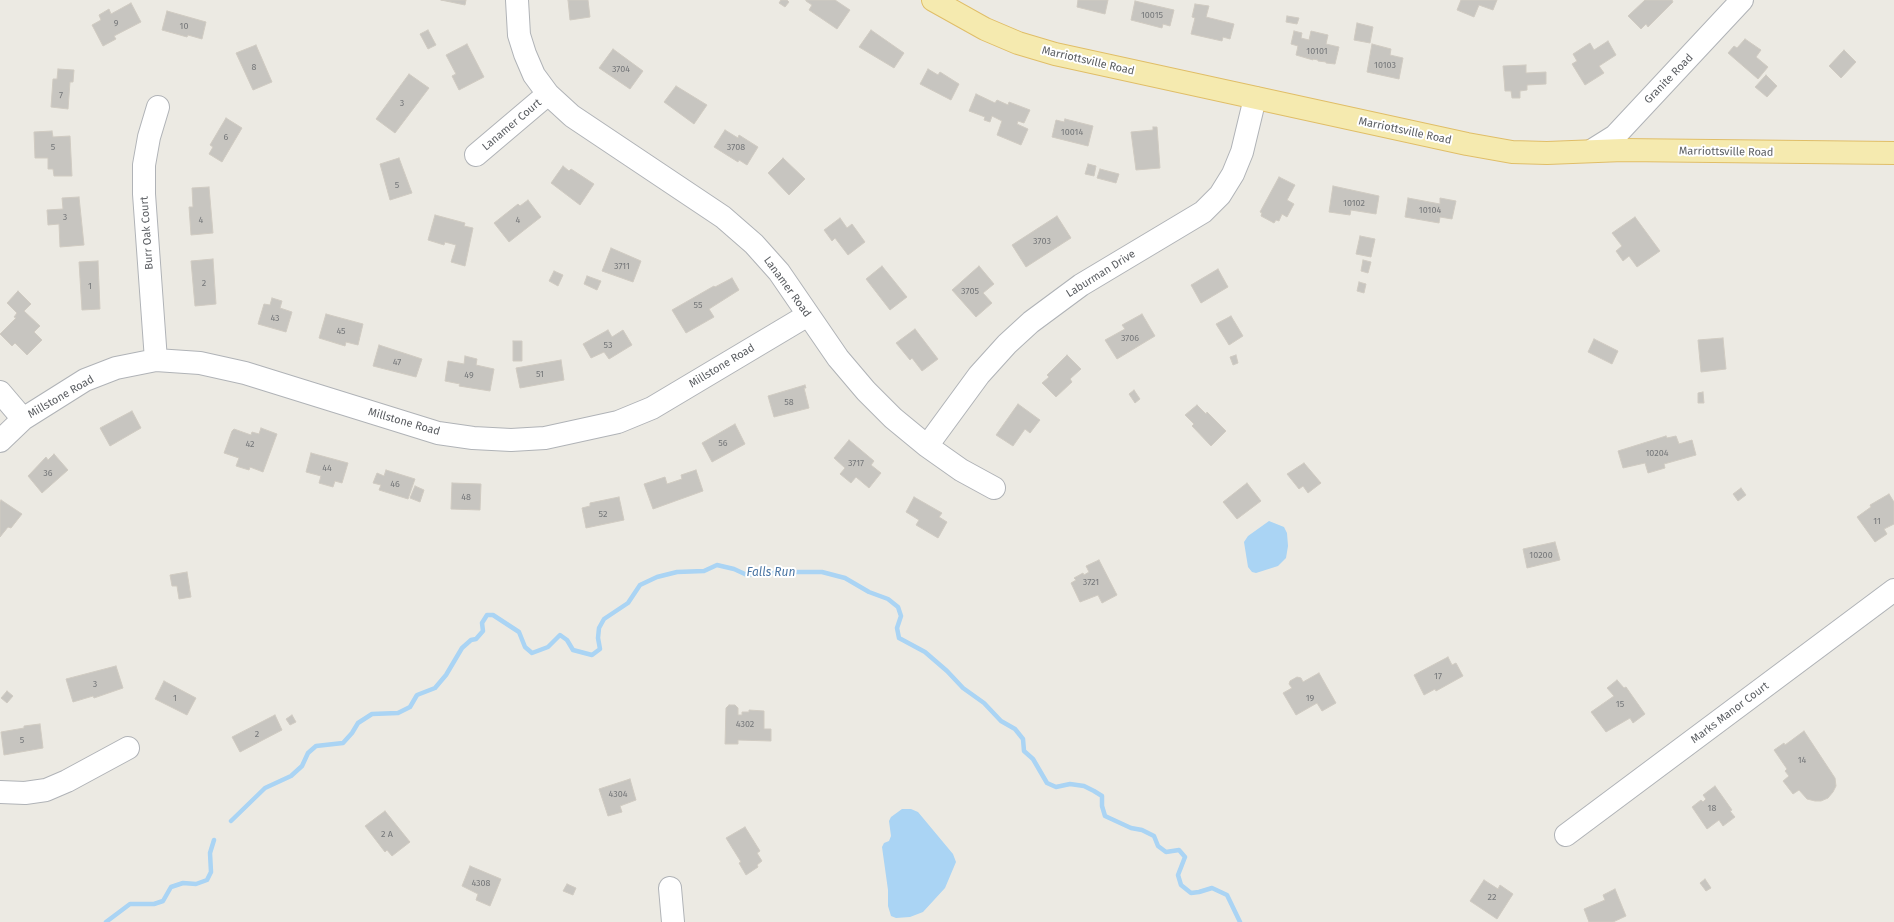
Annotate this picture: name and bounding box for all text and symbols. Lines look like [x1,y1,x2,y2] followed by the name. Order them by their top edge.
[1141,10,1163,20] house number: 10015
[114,18,118,28] house number: 9
[180,21,188,31] house number: 10
[1040,44,1136,78] street label: Marriottsville Road
[1306,46,1328,56] house number: 10101
[1642,51,1696,107] street label: Granite Road
[1374,60,1396,70] house number: 10103
[252,62,256,72] house number: 8
[612,64,630,74] house number: 3704
[59,90,63,100] house number: 7
[480,96,544,154] street label: Lanamer Court
[400,98,404,108] house number: 3
[1357,115,1453,147] street label: Marriottsville Road
[1061,127,1083,137] house number: 10014
[224,132,228,142] house number: 6
[51,142,55,152] house number: 5
[727,142,745,152] house number: 3708
[1679,145,1773,159] street label: Marriottsville Road
[395,180,399,190] house number: 5
[138,196,156,270] street label: Burr Oak Court
[1343,198,1365,208] house number: 10102
[1419,205,1441,215] house number: 10104
[63,212,67,222] house number: 3
[199,215,203,225] house number: 4
[516,215,520,225] house number: 4
[1033,236,1051,246] house number: 3703
[1064,247,1138,301] street label: Laburman Drive
[761,254,813,320] street label: Lanamer Road
[614,261,630,271] house number: 3711
[202,278,206,288] house number: 2
[88,281,92,291] house number: 1
[961,286,979,296] house number: 3705
[694,300,702,310] house number: 55
[270,313,280,323] house number: 43
[336,326,346,336] house number: 45
[1121,333,1139,343] house number: 3706
[604,340,612,350] house number: 53
[687,341,757,391] street label: Millstone Road
[393,357,401,367] house number: 47
[536,369,544,379] house number: 51
[464,370,474,380] house number: 49
[26,373,96,421] street label: Millstone Road
[784,397,794,407] house number: 58
[367,405,441,439] street label: Millstone Road
[718,438,728,448] house number: 56
[245,439,255,449] house number: 42
[1645,448,1669,458] house number: 10204
[848,458,864,468] house number: 3717
[322,463,332,473] house number: 44
[43,468,53,478] house number: 36
[390,479,400,489] house number: 46
[461,492,471,502] house number: 48
[599,509,607,519] house number: 52
[1873,516,1881,526] house number: 11
[1529,550,1553,560] house number: 10200
[747,566,795,580] water label: Falls Run
[1083,577,1099,587] house number: 3721
[1434,671,1442,681] house number: 17
[93,679,97,689] house number: 3
[1689,679,1771,747] street label: Marks Manor Court
[173,693,177,703] house number: 1
[1306,693,1314,703] house number: 19
[1616,699,1624,709] house number: 15
[736,719,754,729] house number: 4302
[255,729,259,739] house number: 2
[20,735,24,745] house number: 5
[1798,755,1806,765] house number: 14
[609,789,627,799] house number: 4304
[1708,803,1716,813] house number: 18
[381,829,393,839] house number: 2 A
[471,878,491,888] house number: 4308
[1488,892,1496,902] house number: 22

